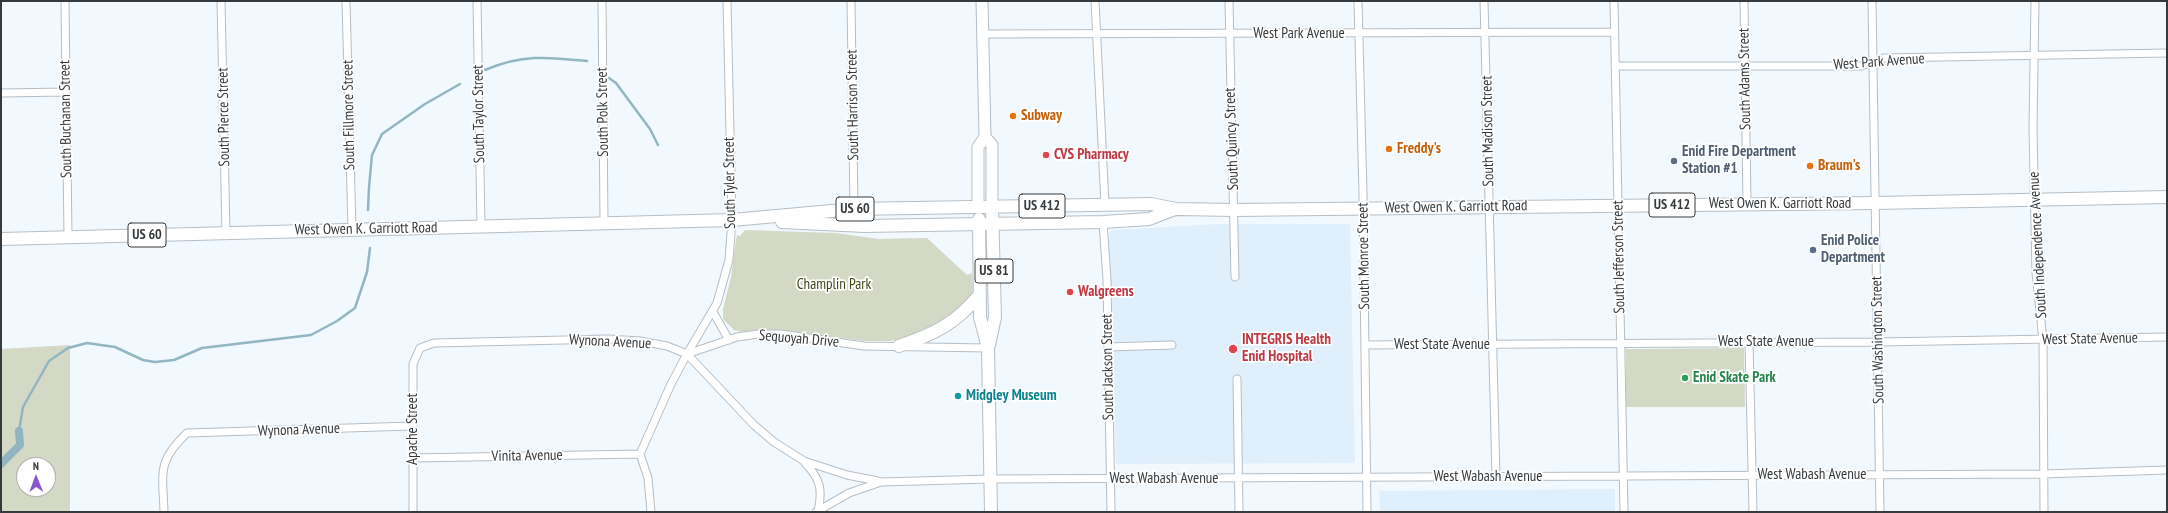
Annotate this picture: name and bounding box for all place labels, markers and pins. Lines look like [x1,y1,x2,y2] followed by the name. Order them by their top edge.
[1021,107,1062,125] place label: Subway
[1008,111,1018,121] marker: Subway
[1397,140,1441,158] place label: Freddy's
[1682,143,1796,178] place label: Enid Fire Department Station #1
[1384,144,1394,154] marker: Freddy's
[1054,146,1129,164] place label: CVS Pharmacy
[1041,150,1051,160] marker: CVS Pharmacy
[1669,156,1679,166] marker: Enid Fire Department Station #1
[1818,157,1860,175] place label: Braum's
[1805,161,1815,171] marker: Braum's
[1821,232,1885,267] place label: Enid Police Department
[1808,245,1818,255] marker: Enid Police Department
[1078,283,1134,301] place label: Walgreens
[1065,287,1075,297] marker: Walgreens
[1242,331,1331,366] place label: INTEGRIS Health Enid Hospital
[1227,343,1239,355] marker: INTEGRIS Health Enid Hospital
[1693,369,1776,387] place label: Enid Skate Park
[1680,373,1690,383] marker: Enid Skate Park
[966,387,1057,405] place label: Midgley Museum
[953,391,963,401] marker: Midgley Museum

